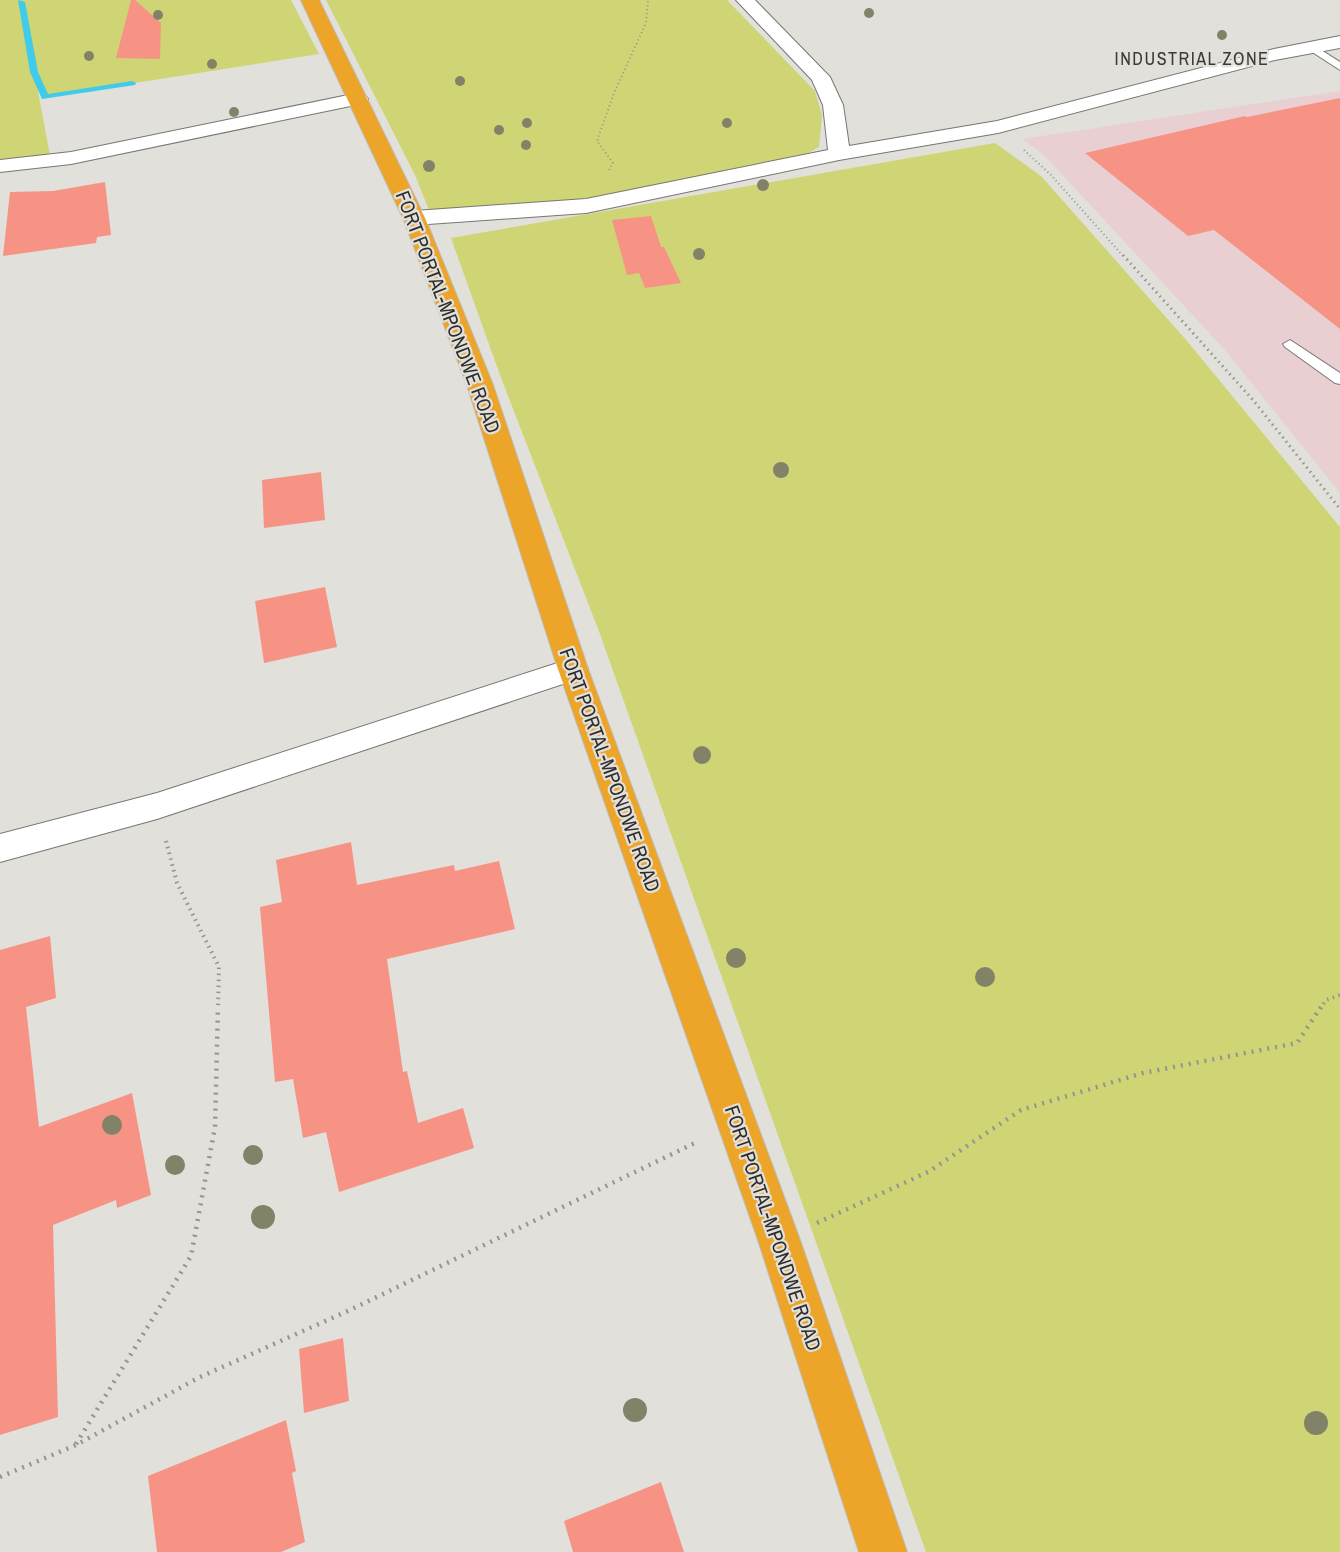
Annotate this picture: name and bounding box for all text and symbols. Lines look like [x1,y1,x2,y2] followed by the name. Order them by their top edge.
[1115,46,1269,71] district label: INDUSTRIAL ZONE
[390,187,507,437] street label: FORT PORTAL-MPONDWE ROAD
[554,644,667,895] street label: FORT PORTAL-MPONDWE ROAD
[719,1102,828,1354] street label: FORT PORTAL-MPONDWE ROAD

